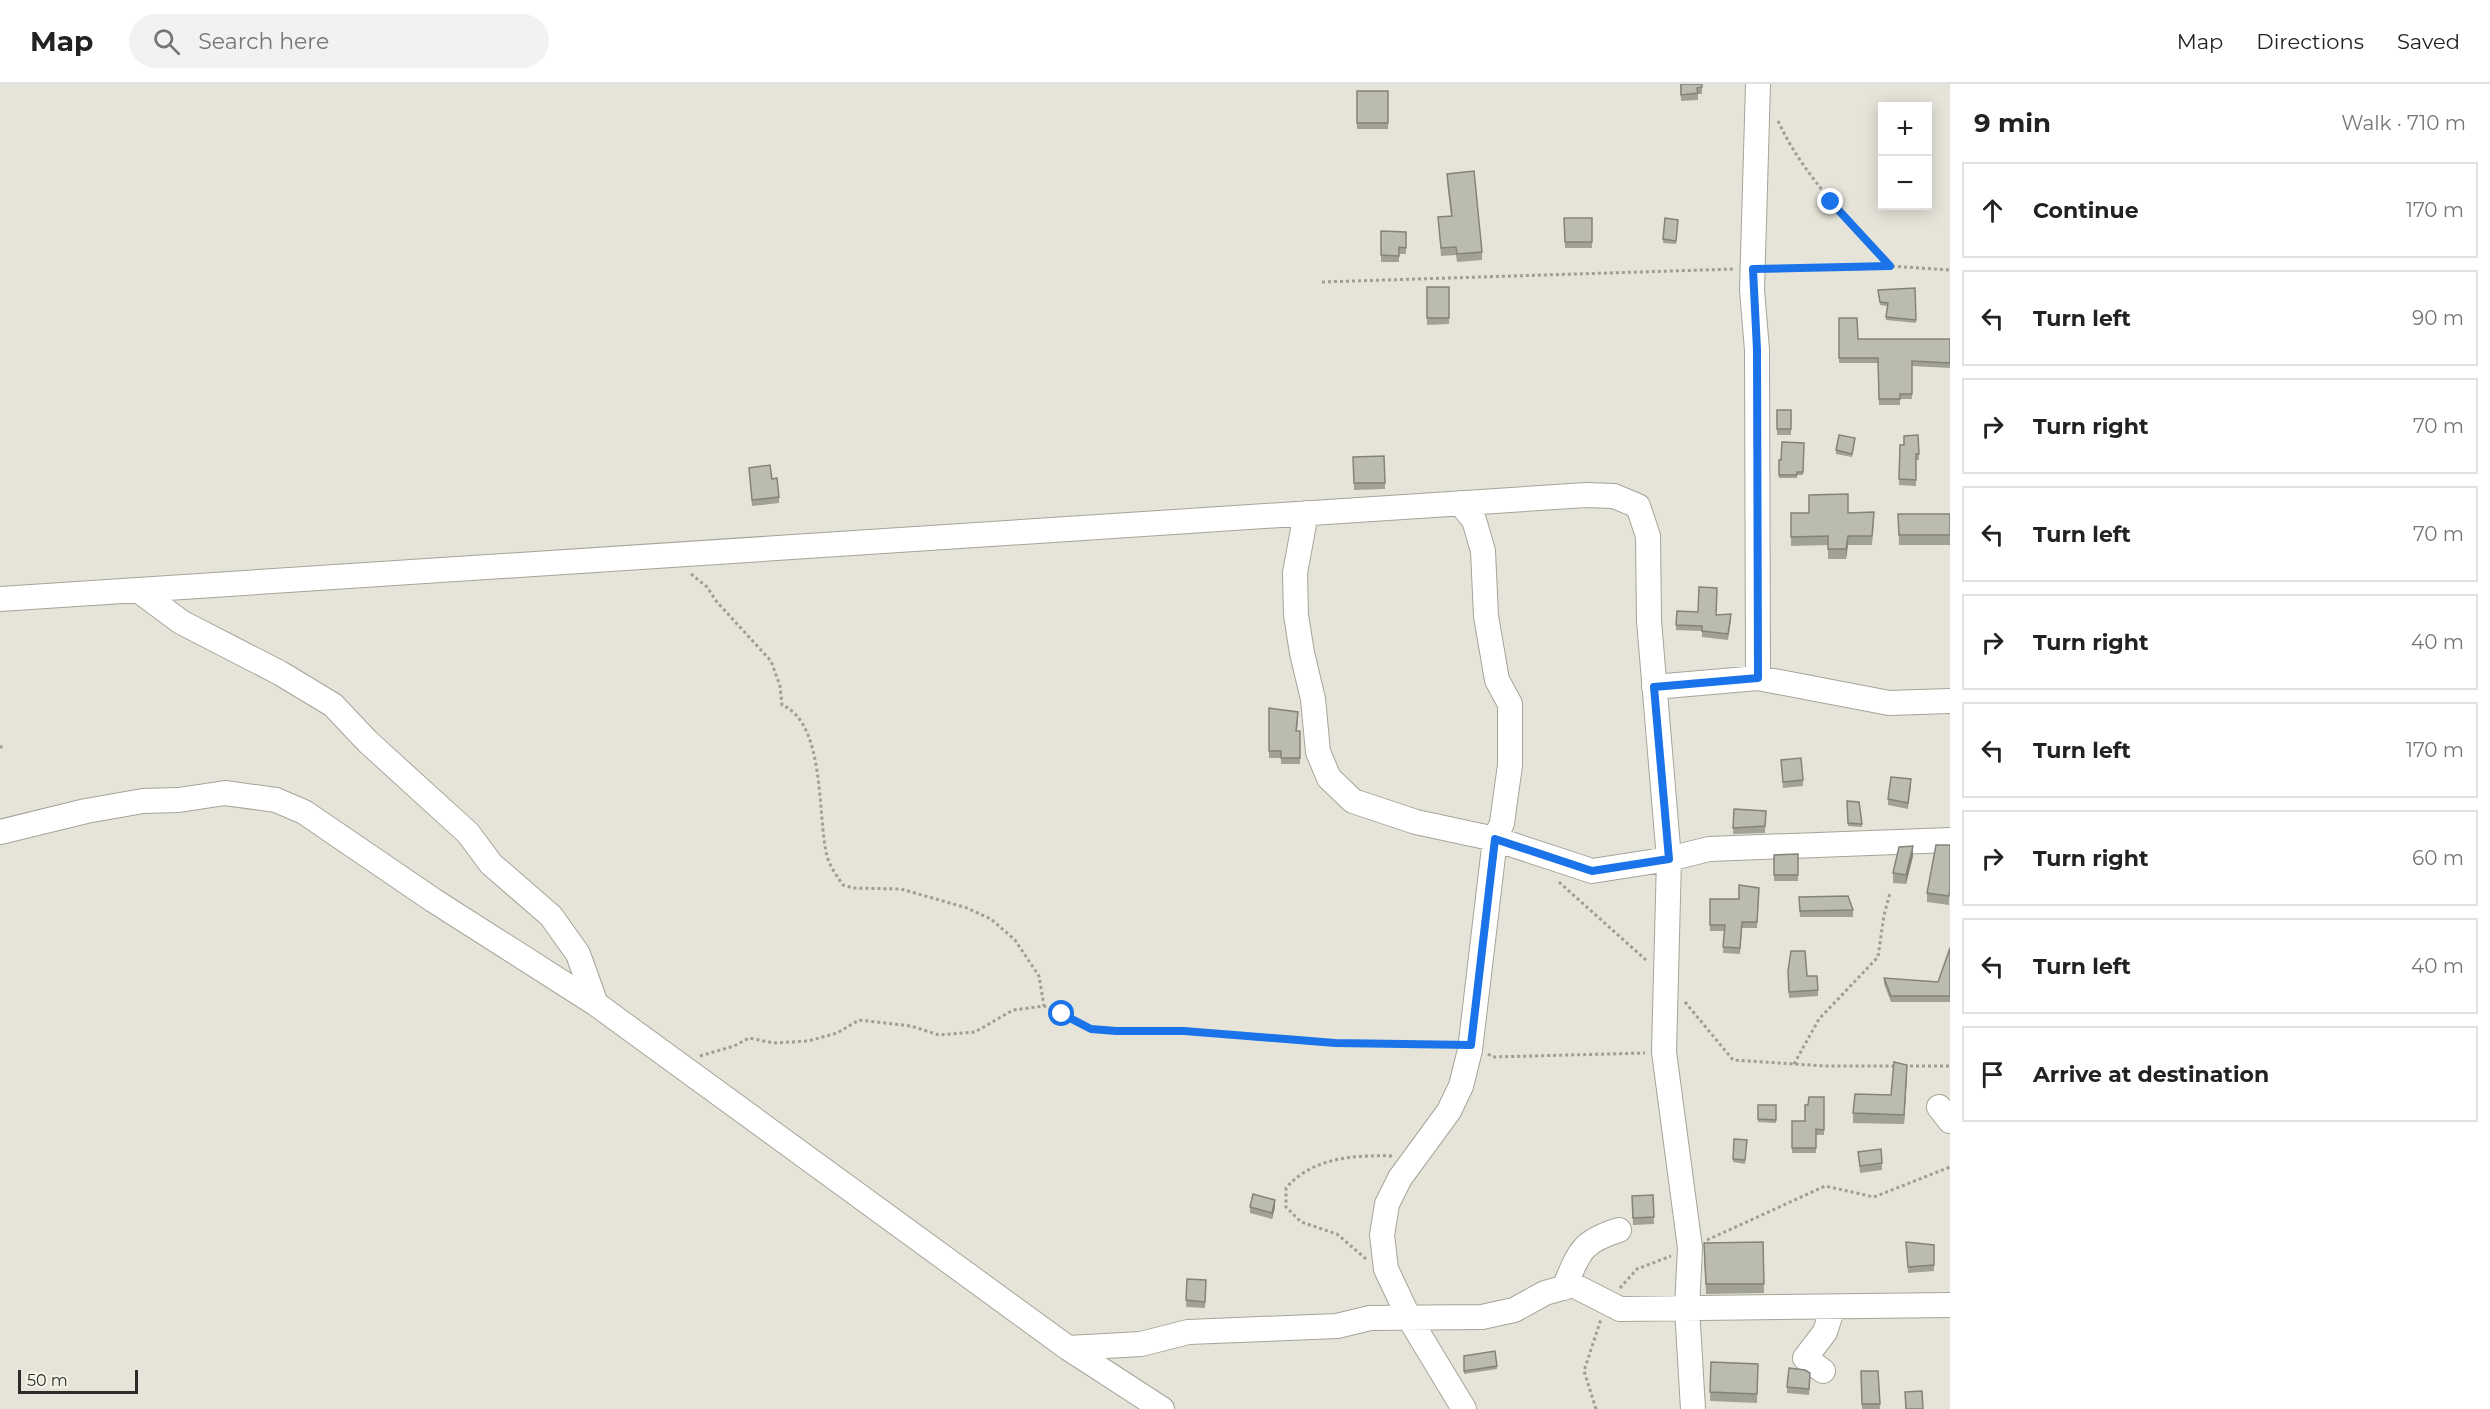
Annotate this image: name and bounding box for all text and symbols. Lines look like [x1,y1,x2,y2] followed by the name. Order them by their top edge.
[129,14,549,68] search box
[30,24,93,58] text: Map
[150,25,183,58] icon: search
[198,28,329,55] text: Search here
[2177,29,2223,54] text: Map
[2256,29,2364,54] text: Directions
[2397,29,2460,54] text: Saved
[1878,102,1932,210] map controls
[1878,102,1932,156] button: +
[1974,107,2051,139] text: 9 min
[2341,111,2466,135] text: Walk · 710 m
[1878,156,1932,210] button: −
[1817,188,1843,214] route end
[1976,194,2009,227] icon: ahead
[2033,197,2139,224] text: Continue
[2406,198,2464,222] text: 170 m
[1976,302,2009,335] icon: left
[2033,305,2131,332] text: Turn left
[2412,306,2464,330] text: 90 m
[1976,410,2009,443] icon: right
[2033,413,2148,440] text: Turn right
[2413,414,2464,438] text: 70 m
[1976,518,2009,551] icon: left
[2033,521,2131,548] text: Turn left
[2413,522,2464,546] text: 70 m
[1976,626,2009,659] icon: right
[2033,629,2148,656] text: Turn right
[2411,630,2464,654] text: 40 m
[1976,734,2009,767] icon: left
[2033,737,2131,764] text: Turn left
[2406,738,2464,762] text: 170 m
[1976,842,2009,875] icon: right
[2033,845,2148,872] text: Turn right
[2412,846,2464,870] text: 60 m
[1976,950,2009,983] icon: left
[2033,953,2131,980] text: Turn left
[2411,954,2464,978] text: 40 m
[1048,1000,1074,1026] route start
[1976,1058,2009,1091] icon: arrive
[2033,1061,2269,1088] text: Arrive at destination
[18,1367,138,1394] scale bar
[27,1371,68,1390] text: 50 m

